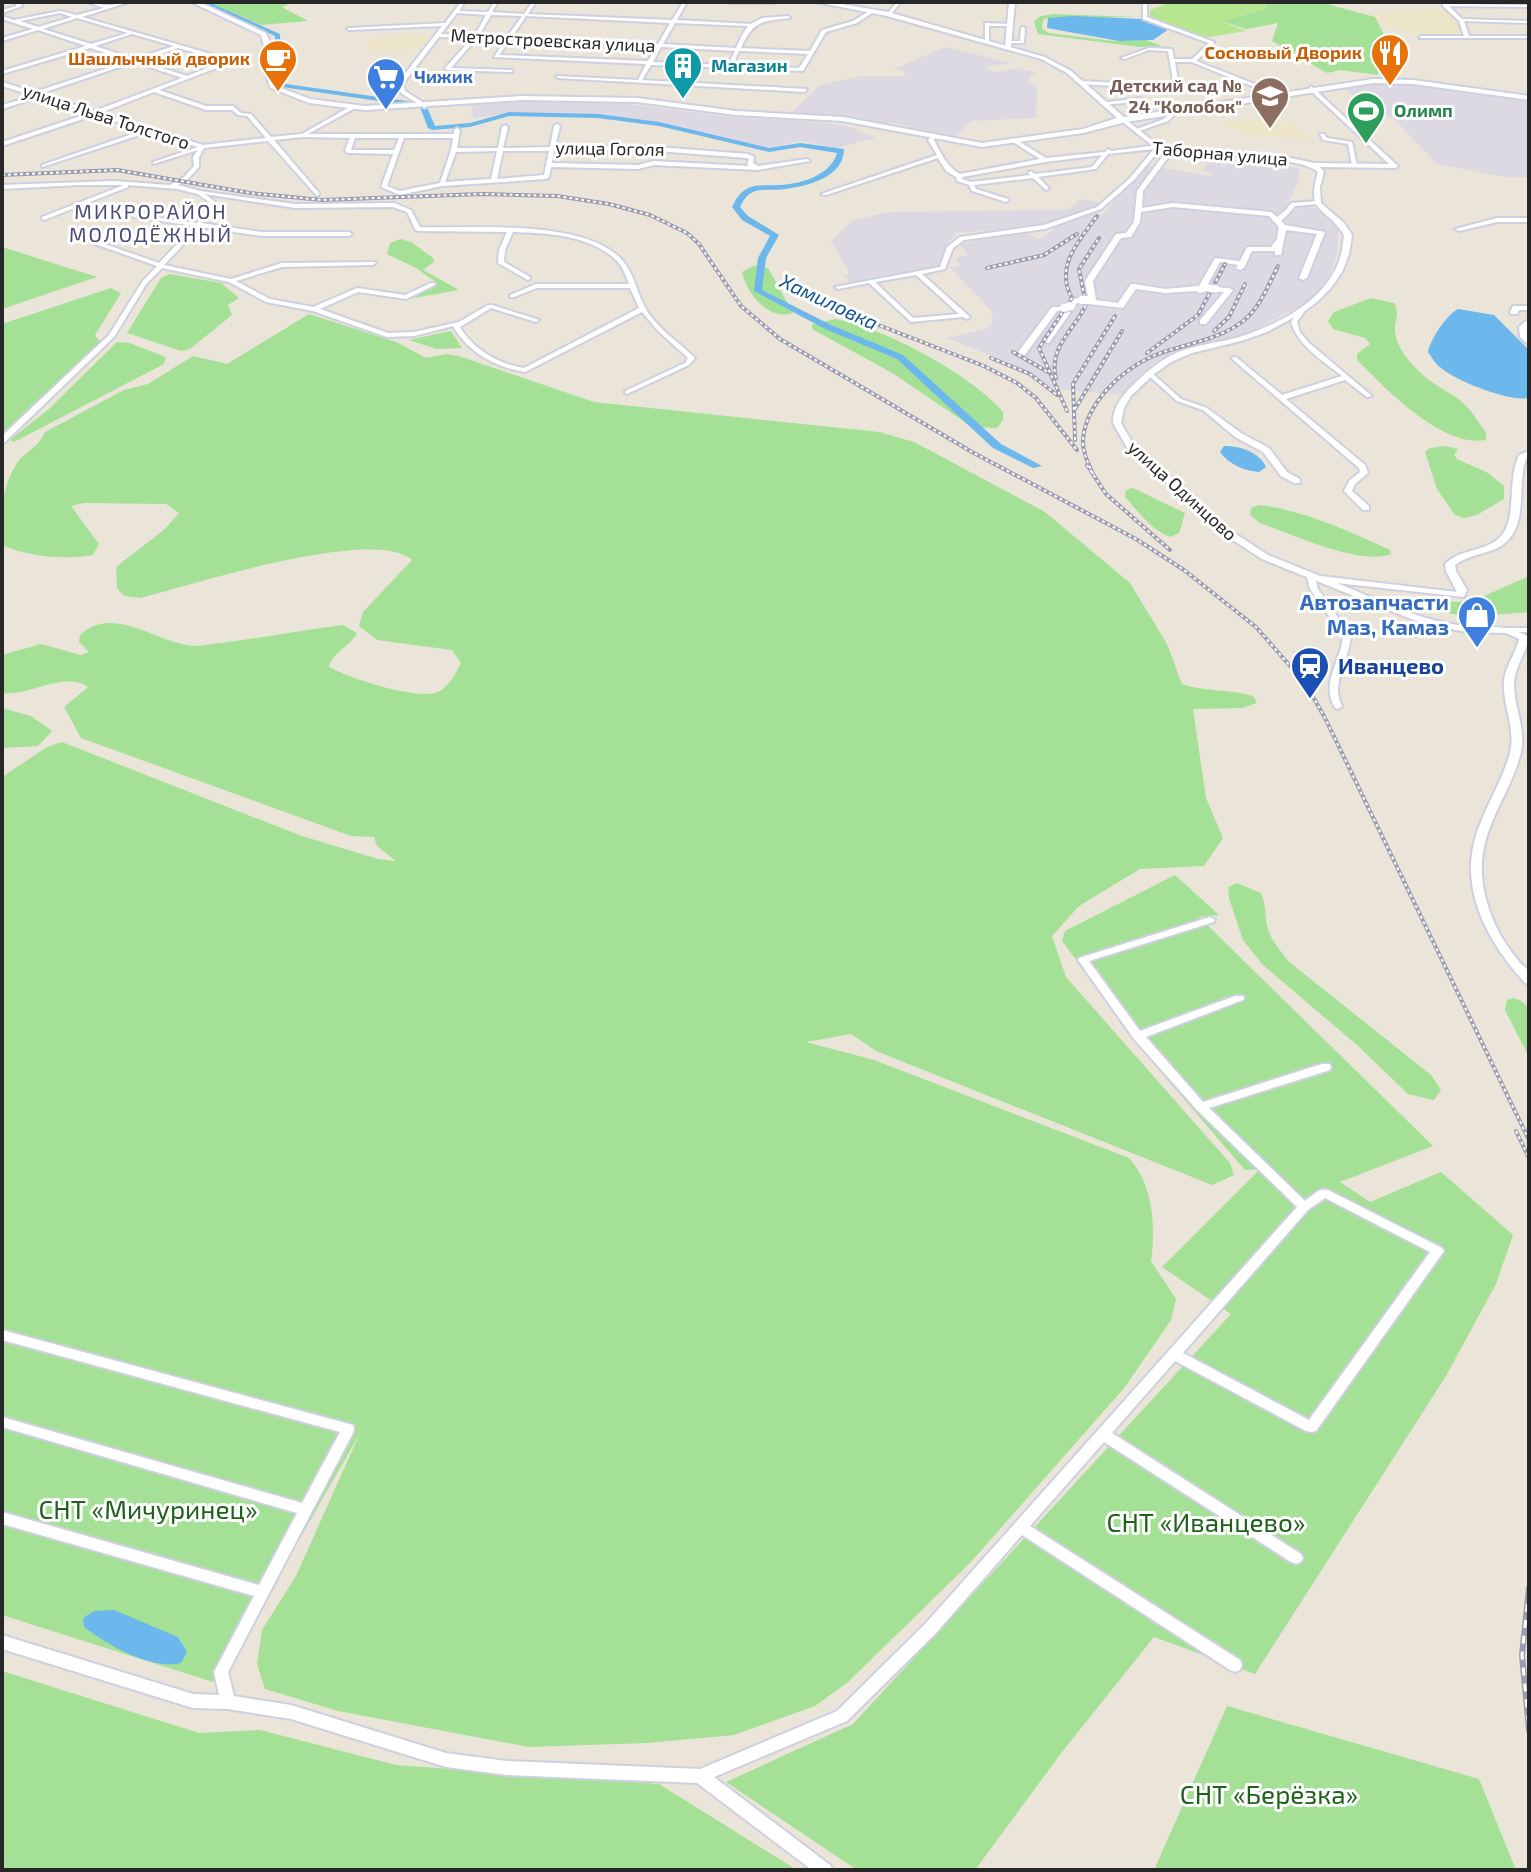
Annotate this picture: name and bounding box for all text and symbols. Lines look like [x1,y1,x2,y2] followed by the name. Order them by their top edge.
[450,24,656,56] street label: Метростроевская улица
[1369,32,1411,87] restaurant icon: Сосновый Дворик
[257,38,299,93] cafe icon: Шашлычный дворик
[1205,41,1362,63] place label: Сосновый Дворик
[662,45,704,100] building icon: Магазин
[68,47,250,69] place label: Шашлычный дворик
[711,54,788,76] place label: Магазин
[365,56,407,111] supermarket icon: Чижик
[414,65,473,87] place label: Чижик
[1110,74,1242,117] place label: Детский сад № 24 "Колобок"
[1249,75,1291,130] school or university icon: Детский сад № 24 "Колобок"
[20,79,193,153] street label: улица Льва Толстого
[1345,90,1387,145] sports icon: Олимп
[1394,99,1453,121] place label: Олимп
[555,136,665,160] street label: улица Гоголя
[1151,136,1289,170] street label: Таборная улица
[69,199,233,246] district label: МИКРОРАЙОН МОЛОДЁЖНЫЙ
[776,268,882,334] water label: Хамиловка
[1124,436,1242,545] street label: улица Одинцово
[1300,588,1449,639] place label: Автозапчасти Маз, Камаз
[1456,594,1498,649] shop icon: Автозапчасти Маз, Камаз
[1289,645,1331,700] station icon: Иванцево
[1338,652,1444,678] place label: Иванцево
[38,1493,258,1525] park label: СНТ «Мичуринец»
[1107,1506,1305,1537] park label: СНТ «Иванцево»
[1180,1778,1358,1809] park label: СНТ «Берёзка»

